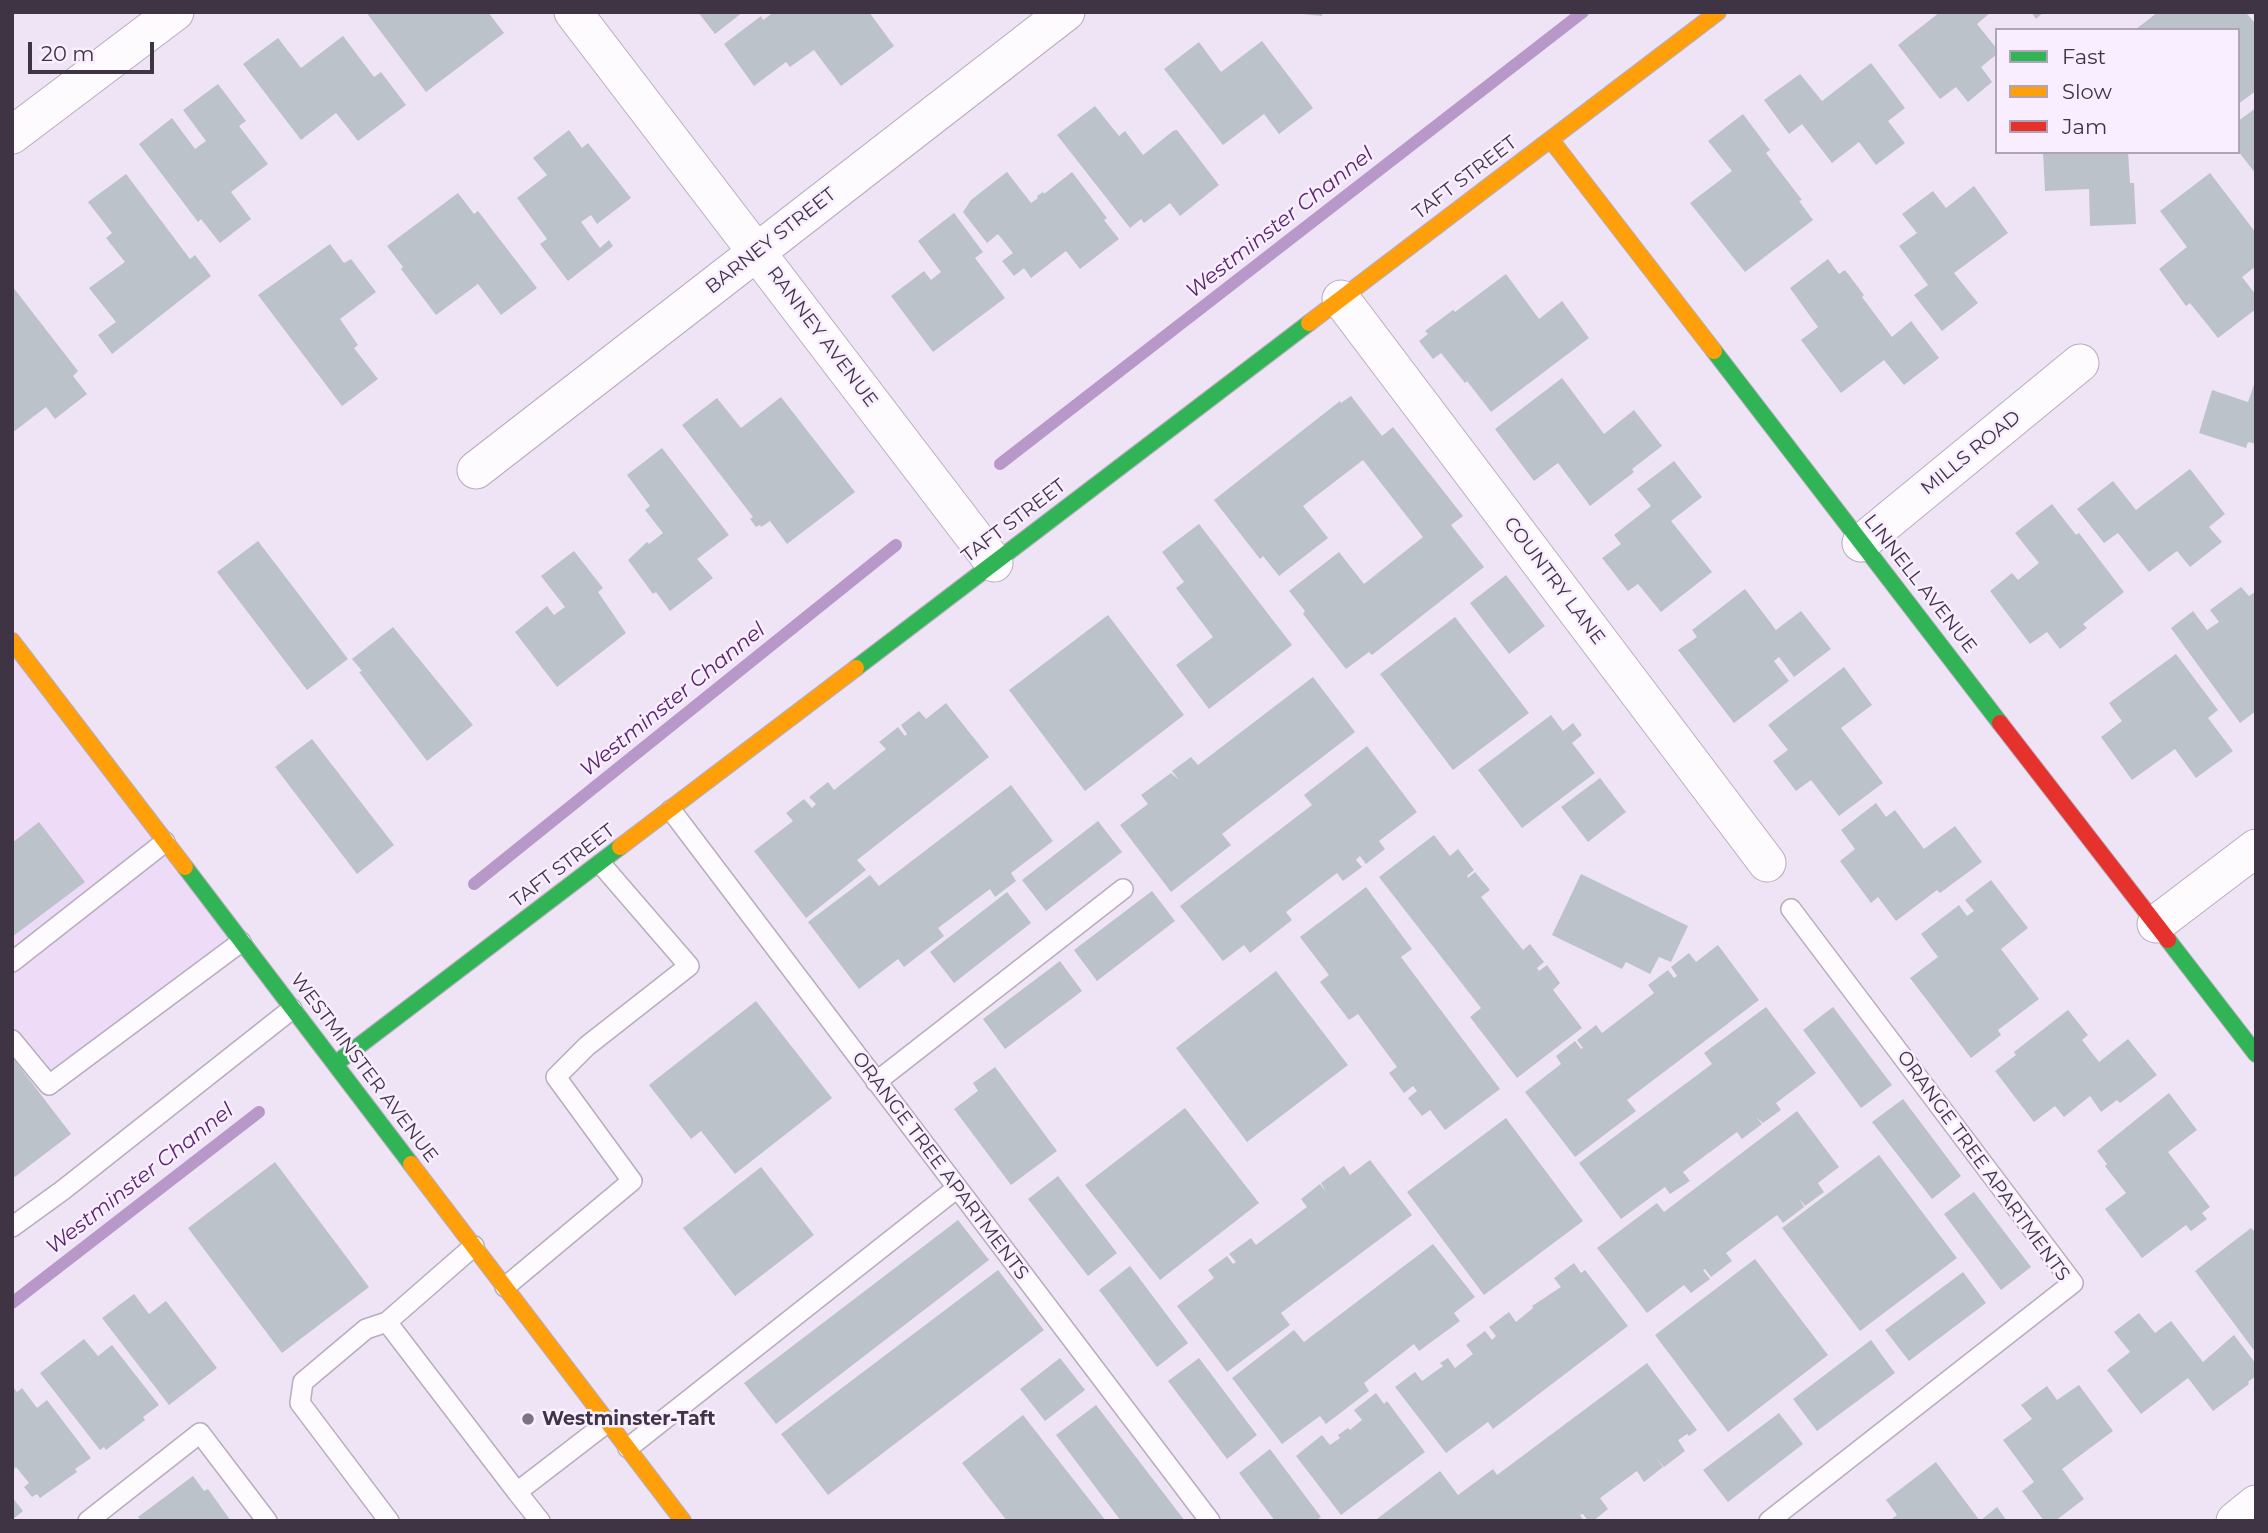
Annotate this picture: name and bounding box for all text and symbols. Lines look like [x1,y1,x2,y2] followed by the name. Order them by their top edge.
[32,28,158,72] scale bar
[1995,28,2240,154] legend
[41,41,95,66] text: 20 m
[2062,44,2106,69] text: Fast
[2062,79,2112,104] text: Slow
[2062,114,2107,139] text: Jam
[1408,131,1522,225] street label: TAFT STREET
[1181,142,1379,304] water label: Westminster Channel
[701,183,841,299] street label: BARNEY STREET
[762,262,882,412] street label: RANNEY AVENUE
[1917,406,2025,500] street label: MILLS ROAD
[957,474,1071,568] street label: TAFT STREET
[1859,510,1981,658] street label: LINNELL AVENUE
[1499,513,1609,649] street label: COUNTRY LANE
[575,618,771,782] water label: Westminster Channel
[506,819,620,913] street label: TAFT STREET
[285,969,443,1167] street label: WESTMINSTER AVENUE
[1892,1046,2074,1286] street label: ORANGE TREE APARTMENTS
[847,1048,1033,1284] street label: ORANGE TREE APARTMENTS
[41,1098,239,1260] water label: Westminster Channel
[542,1408,715,1430] place label: Westminster-Taft
[520,1411,536,1427] marker: Westminster-Taft

